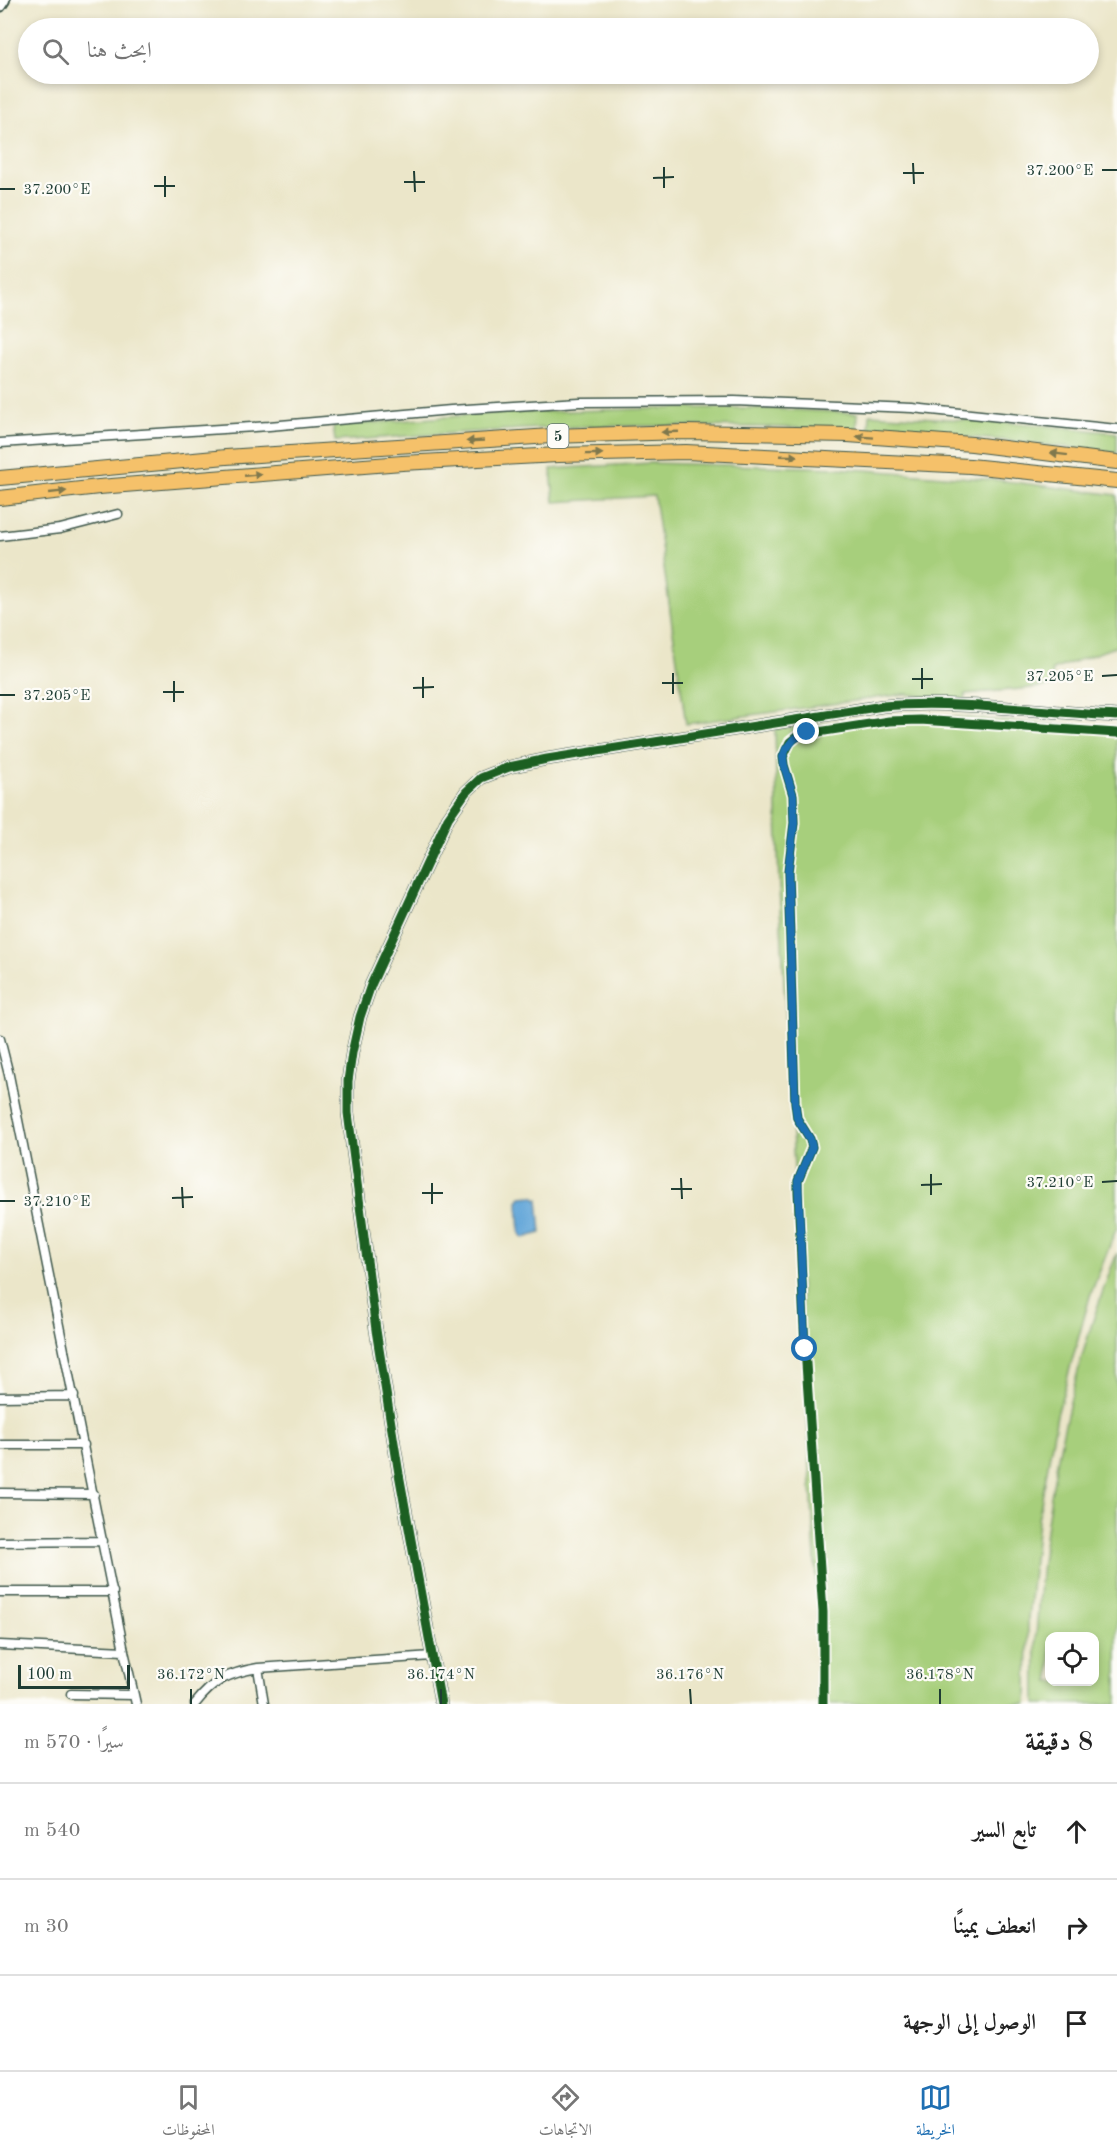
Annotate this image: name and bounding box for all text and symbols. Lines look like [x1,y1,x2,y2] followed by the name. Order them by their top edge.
[18,18,1099,84] search box
[39,35,72,68] icon: search
[87,40,152,62] text: ابحث هنا
[1027,164,1093,179] text: 37.200°E
[24,183,90,198] text: 37.200°E
[548,424,568,448] road number: 5
[660,427,679,437] one-way arrow
[855,432,874,441] one-way arrow
[466,436,485,445] one-way arrow
[584,449,603,459] one-way arrow
[1049,450,1068,459] one-way arrow
[779,452,798,461] one-way arrow
[243,471,262,480] one-way arrow
[49,487,68,496] one-way arrow
[1027,670,1093,685] text: 37.205°E
[24,689,90,704] text: 37.205°E
[793,718,819,744] route end
[1027,1176,1093,1191] text: 37.210°E
[24,1195,90,1210] text: 37.210°E
[791,1335,817,1361] route start
[1045,1632,1099,1686] map controls
[1045,1632,1099,1686] button: locate
[18,1662,130,1690] scale bar
[27,1667,72,1683] text: 100 m
[157,1668,225,1683] text: 36.172°N
[407,1668,475,1683] text: 36.174°N
[656,1668,724,1683] text: 36.176°N
[906,1668,974,1683] text: 36.178°N
[1025,1730,1093,1756] text: 8 دقيقة
[24,1733,124,1753] text: سيرًا · 570 m
[1060,1815,1093,1848] icon: ahead
[972,1820,1036,1842] text: تابع السير
[24,1821,80,1841] text: 540 m
[1060,1911,1093,1944] icon: right
[953,1916,1036,1938] text: انعطف يمينًا
[24,1917,69,1937] text: 30 m
[1060,2007,1093,2040] icon: arrive
[903,2012,1036,2034] text: الوصول إلى الوجهة
[162,2081,215,2145] tab: المحفوظات
[539,2081,592,2145] tab: الاتجاهات
[916,2081,955,2145] tab: الخريطة

